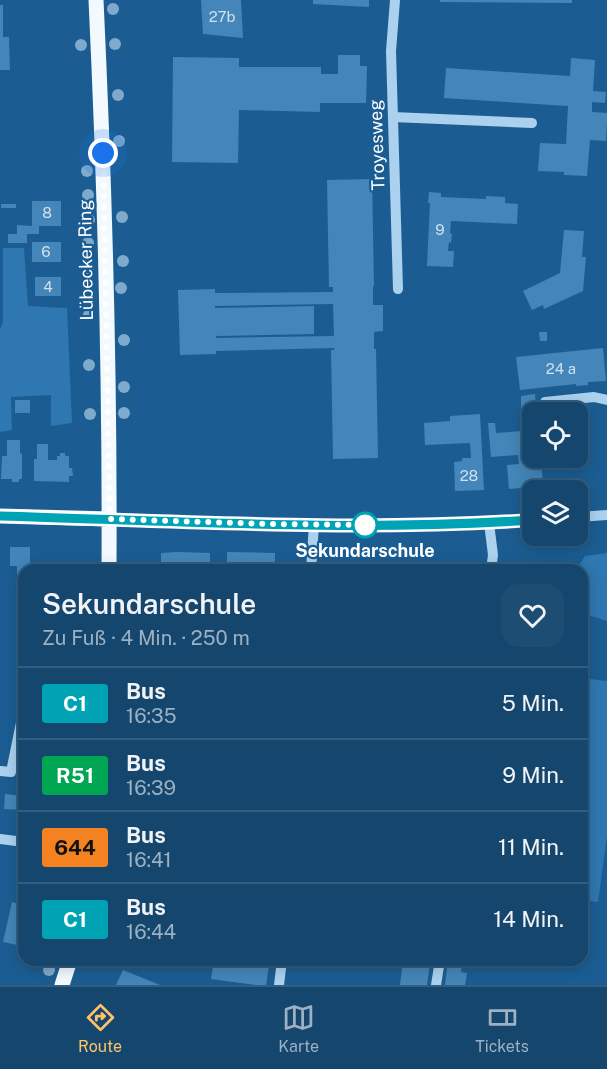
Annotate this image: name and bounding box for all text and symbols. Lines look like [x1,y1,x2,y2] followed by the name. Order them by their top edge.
[209,8,235,25] house number: 27b
[364,99,389,191] street label: Troyesweg
[88,138,118,168] your location
[74,199,97,321] street label: Lübecker Ring
[42,204,52,221] house number: 8
[435,221,445,238] house number: 9
[41,243,51,260] house number: 6
[43,278,53,295] house number: 4
[546,360,576,377] house number: 24 a
[522,402,588,546] map controls
[522,402,588,468] button: locate
[460,467,478,484] house number: 28
[522,480,588,546] button: layers
[352,512,378,538] marker: Sekundarschule
[295,540,435,561] place label: Sekundarschule
[501,584,564,647] button: heart
[42,587,256,620] text: Sekundarschule
[42,626,250,650] text: Zu Fuß · 4 Min. · 250 m
[126,678,166,704] text: Bus
[502,690,564,716] text: 5 Min.
[63,691,87,716] text: C1
[126,704,177,728] text: 16:35
[126,750,166,776] text: Bus
[502,762,564,788] text: 9 Min.
[56,763,94,788] text: R51
[126,776,176,800] text: 16:39
[126,822,166,848] text: Bus
[498,834,564,860] text: 11 Min.
[54,835,96,860] text: 644
[126,848,172,872] text: 16:41
[126,894,166,920] text: Bus
[493,906,564,932] text: 14 Min.
[63,907,87,932] text: C1
[126,920,176,944] text: 16:44
[78,1001,122,1056] tab: Route
[278,1001,319,1056] tab: Karte
[475,1001,529,1056] tab: Tickets

